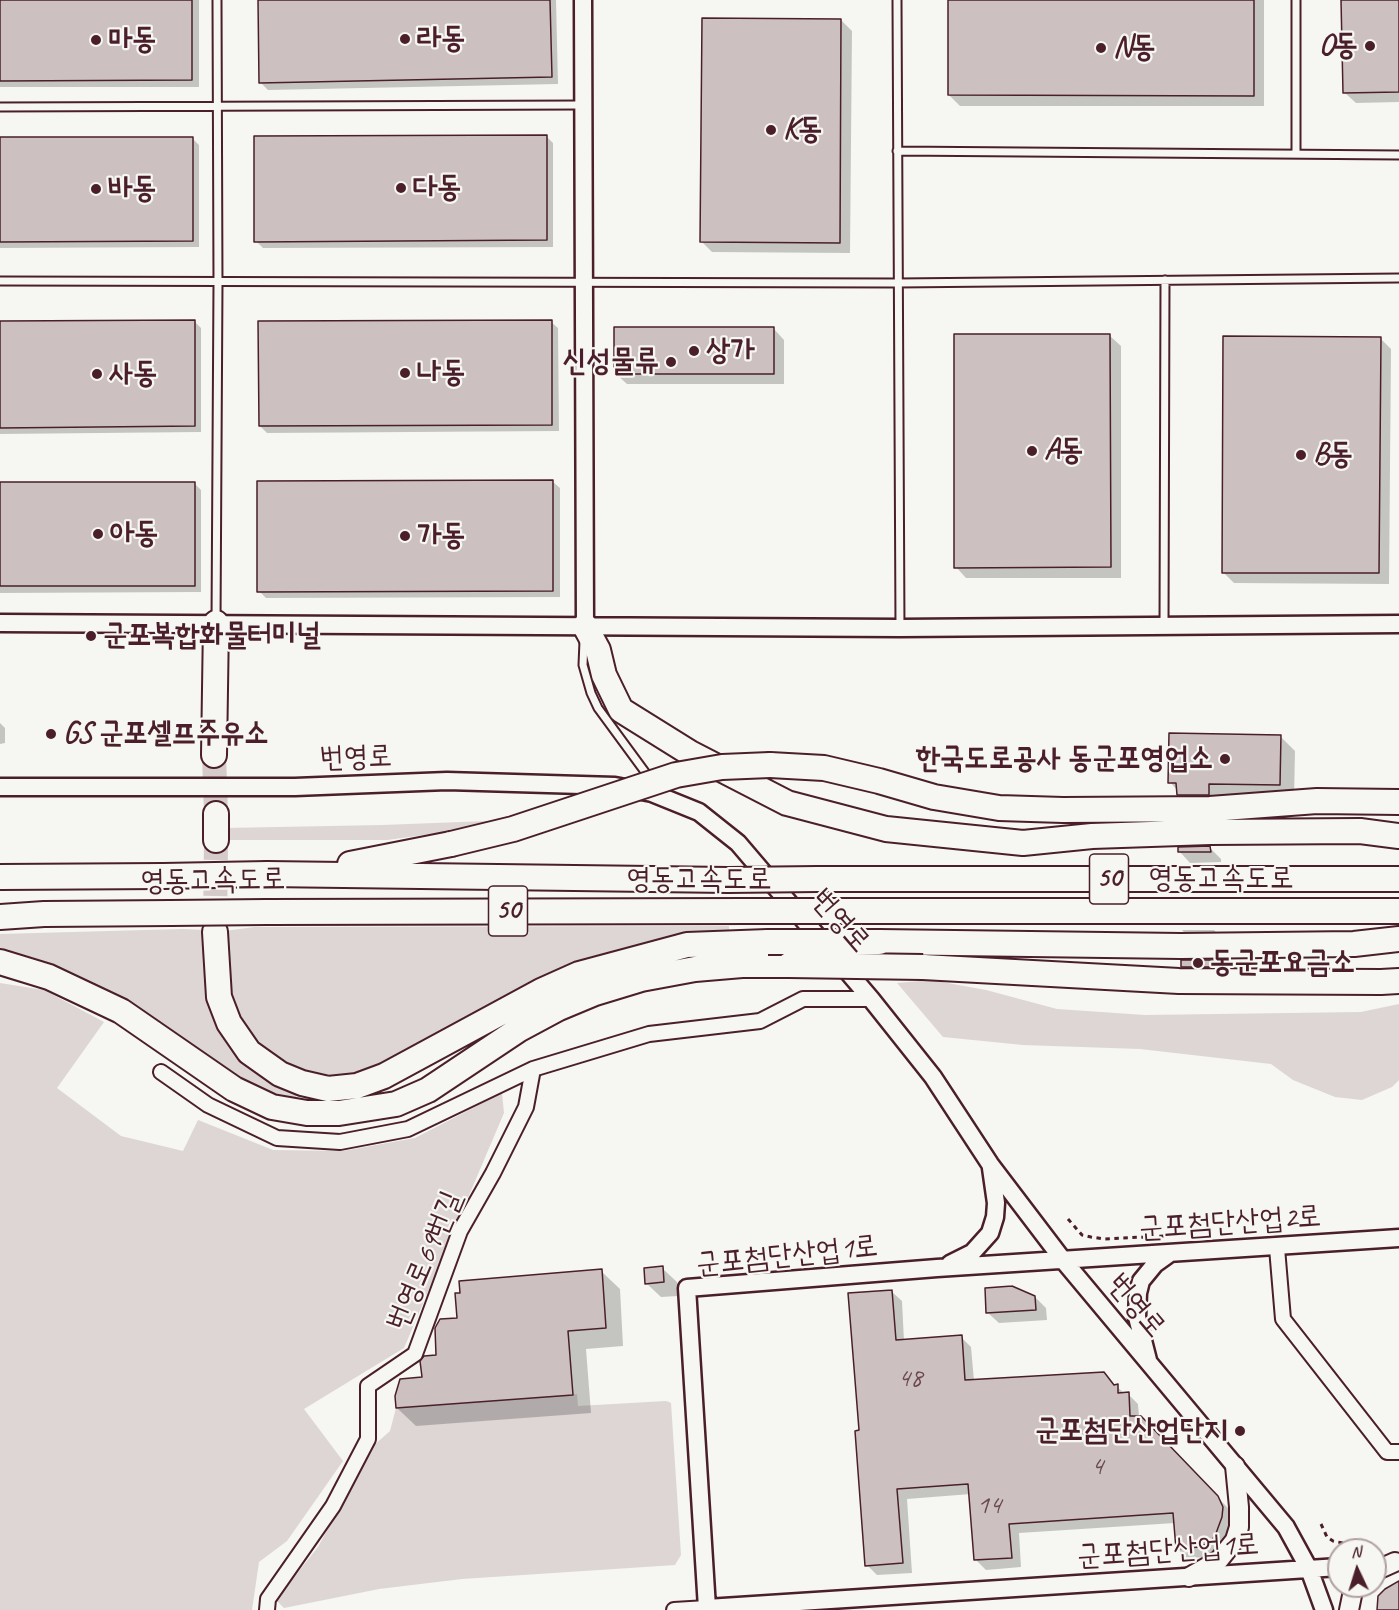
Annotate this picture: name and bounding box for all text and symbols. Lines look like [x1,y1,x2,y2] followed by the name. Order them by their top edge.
[417,21,465,57] place label: 라동
[108,22,156,58] place label: 마동
[1319,28,1358,64] place label: O동
[1113,30,1156,66] place label: N동
[398,32,412,46] marker: 라동
[89,33,103,47] marker: 마동
[1363,39,1377,53] marker: O동
[1094,41,1108,55] marker: N동
[783,112,822,148] place label: K동
[764,123,778,137] marker: K동
[413,170,461,206] place label: 다동
[108,171,156,207] place label: 바동
[394,181,408,195] marker: 다동
[89,182,103,196] marker: 바동
[706,333,754,369] place label: 상가
[562,344,659,380] place label: 신성물류
[687,344,701,358] marker: 상가
[417,355,465,391] place label: 나동
[664,355,678,369] marker: 신성물류
[109,356,157,392] place label: 사동
[398,366,412,380] marker: 나동
[90,367,104,381] marker: 사동
[1044,433,1083,469] place label: A동
[1313,437,1353,473] place label: B동
[1025,444,1039,458] marker: A동
[1294,448,1308,462] marker: B동
[110,516,158,552] place label: 아동
[417,518,465,554] place label: 가동
[91,527,105,541] marker: 아동
[398,529,412,543] marker: 가동
[103,618,320,654] place label: 군포복합화물터미널
[84,629,98,643] marker: 군포복합화물터미널
[63,716,268,752] place label: GS 군포셀프주유소
[44,727,58,741] marker: GS 군포셀프주유소
[319,739,393,777] street label: 번영로
[916,741,1213,777] place label: 한국도로공사 동군포영업소
[1218,752,1232,766] marker: 한국도로공사 동군포영업소
[1090,854,1128,904] road number: 50
[1149,861,1293,897] street label: 영동고속도로
[140,862,286,900] street label: 영동고속도로
[627,862,771,898] street label: 영동고속도로
[803,882,877,960] street label: 번영로
[488,886,528,936] road number: 50
[1210,945,1355,981] place label: 동군포요금소
[1191,956,1205,970] marker: 동군포요금소
[380,1186,470,1336] street label: 번영로69번길
[1138,1199,1322,1247] street label: 군포첨단산업2로
[694,1229,880,1283] street label: 군포첨단산업1로
[1099,1267,1173,1345] street label: 번영로
[898,1363,922,1395] house number: 48
[1035,1413,1228,1449] place label: 군포첨단산업단지
[1233,1424,1247,1438] marker: 군포첨단산업단지
[1091,1451,1103,1483] house number: 4
[977,1490,1001,1522] house number: 14
[1076,1527,1260,1575] street label: 군포첨단산업1로
[1327,1538,1387,1598] north arrow
[1350,1542,1362,1562] text: N

